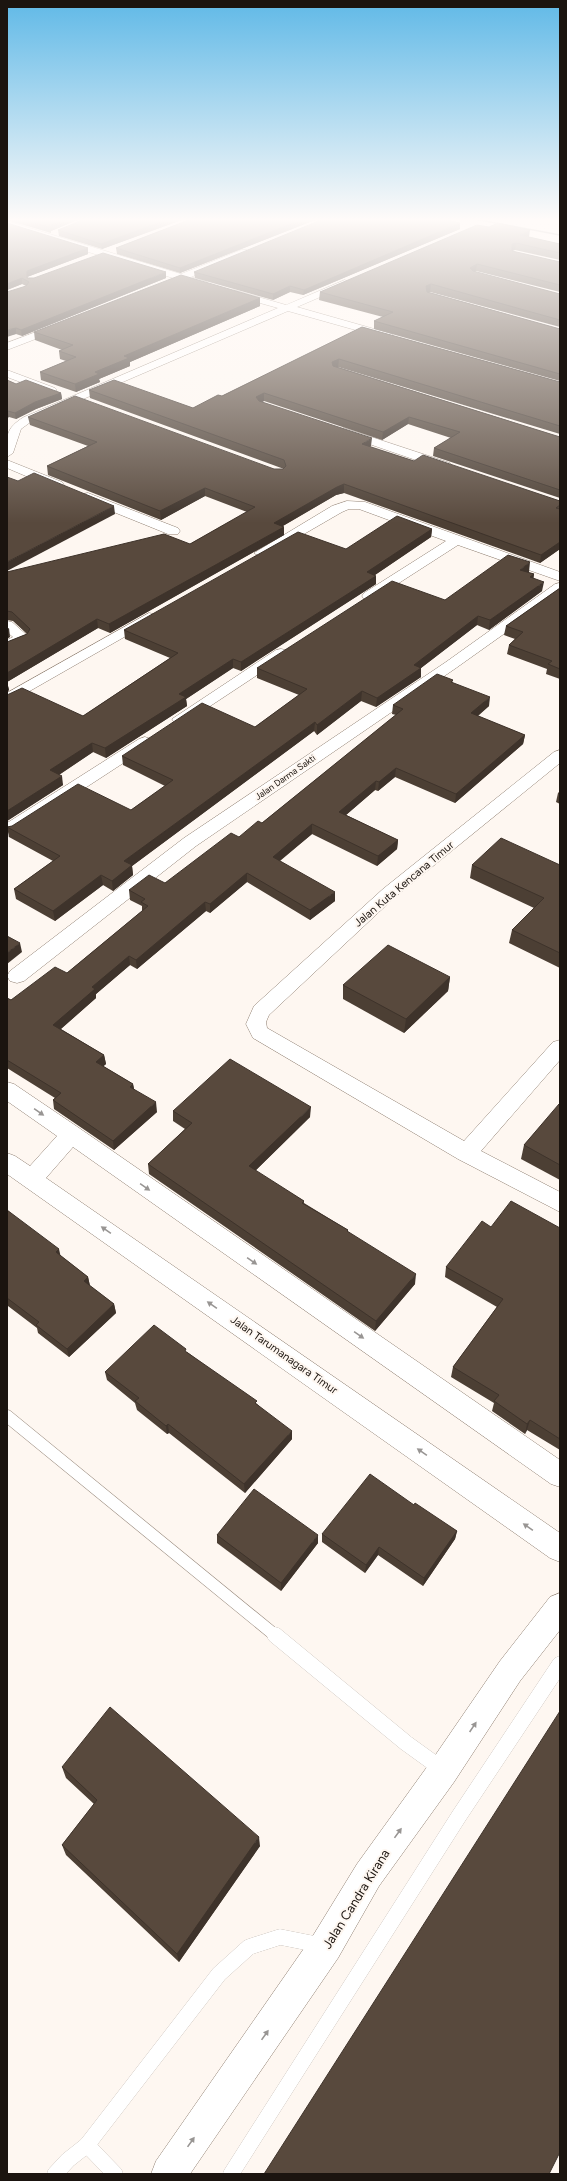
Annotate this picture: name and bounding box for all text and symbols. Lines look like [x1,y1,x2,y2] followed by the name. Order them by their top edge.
[253,752,317,802] street label: Jalan Darma Sakti
[352,838,457,930] street label: Jalan Kuta Kencana Timur
[34,1108,44,1116] one-way arrow
[140,1183,151,1191] one-way arrow
[100,1226,111,1234] one-way arrow
[247,1257,257,1265] one-way arrow
[207,1301,217,1309] one-way arrow
[228,1313,340,1397] street label: Jalan Tarumanagara Timur
[354,1331,364,1339] one-way arrow
[416,1448,427,1456] one-way arrow
[523,1523,533,1531] one-way arrow
[469,1721,477,1732] one-way arrow
[394,1828,402,1838] one-way arrow
[319,1847,393,1951] street label: Jalan Candra Kirana
[261,2030,269,2040] one-way arrow
[187,2137,195,2147] one-way arrow

